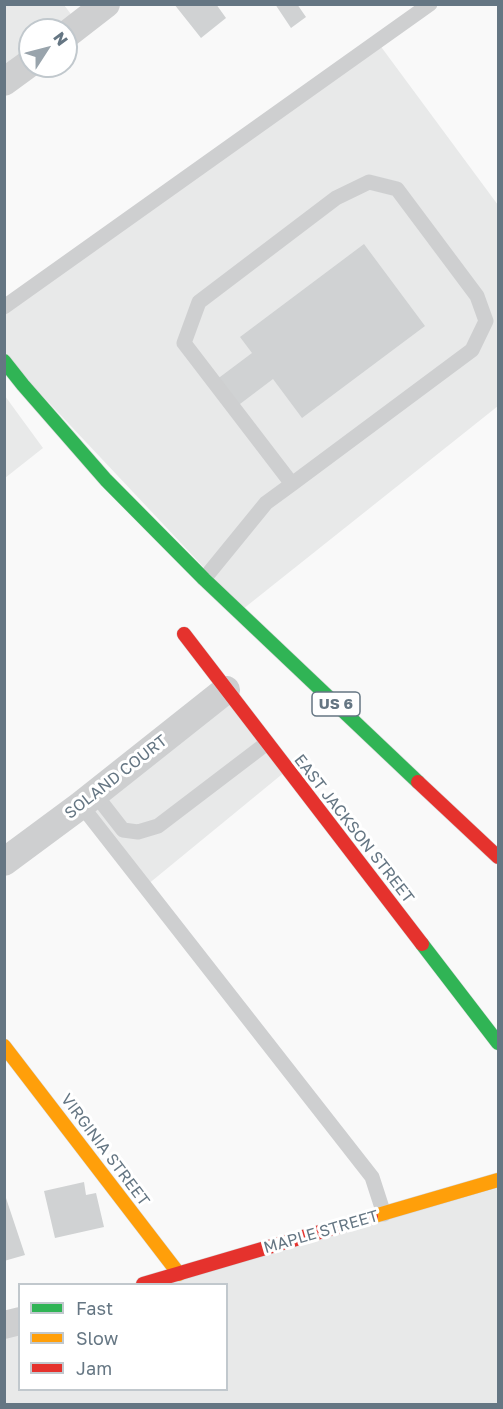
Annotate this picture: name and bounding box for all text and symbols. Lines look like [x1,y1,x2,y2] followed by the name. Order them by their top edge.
[18,18,78,78] north arrow
[49,28,73,49] text: N
[312,692,360,716] road number: US 6
[61,731,171,823] street label: SOLAND COURT
[290,751,418,907] street label: EAST JACKSON STREET
[57,1090,153,1210] street label: VIRGINIA STREET
[261,1206,381,1258] street label: MAPLE STREET
[18,1283,228,1391] legend
[76,1297,113,1319] text: Fast
[76,1327,118,1349] text: Slow
[76,1357,112,1379] text: Jam

